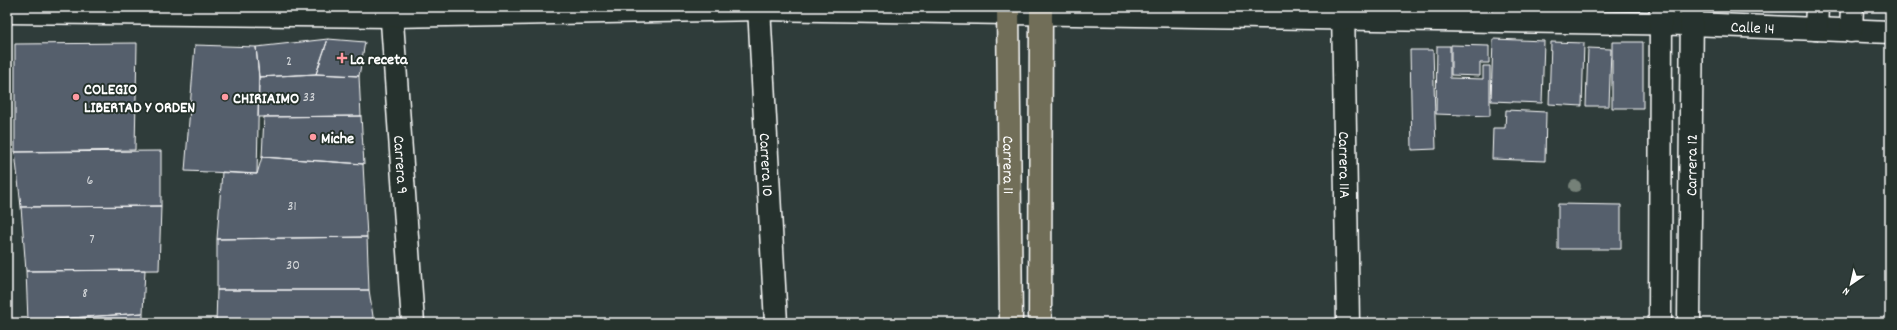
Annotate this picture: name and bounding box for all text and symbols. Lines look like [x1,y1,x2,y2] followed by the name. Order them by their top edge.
[1730,17,1775,41] street label: Calle 14
[350,49,409,72] place label: La receta
[286,52,292,72] house number: 2
[337,53,347,63] marker: La receta
[84,79,195,120] place label: COLEGIO LIBERTAD Y ORDEN
[233,88,299,111] place label: CHIRIAIMO
[303,88,315,108] house number: 33
[71,92,81,102] marker: COLEGIO LIBERTAD Y ORDEN
[220,92,230,102] marker: CHIRIAIMO
[321,128,354,151] place label: Miche
[1331,131,1355,199] street label: Carrera 11A
[308,132,318,142] marker: Miche
[752,132,778,197] street label: Carrera 10
[1681,134,1705,196] street label: Carrera 12
[386,135,413,195] street label: Carrera 9
[995,136,1019,194] street label: Carrera 11
[87,171,94,191] house number: 6
[287,197,297,217] house number: 31
[89,230,95,250] house number: 7
[286,256,300,276] house number: 30
[1831,264,1871,304] north arrow
[1839,282,1853,299] text: N
[82,284,88,304] house number: 8

